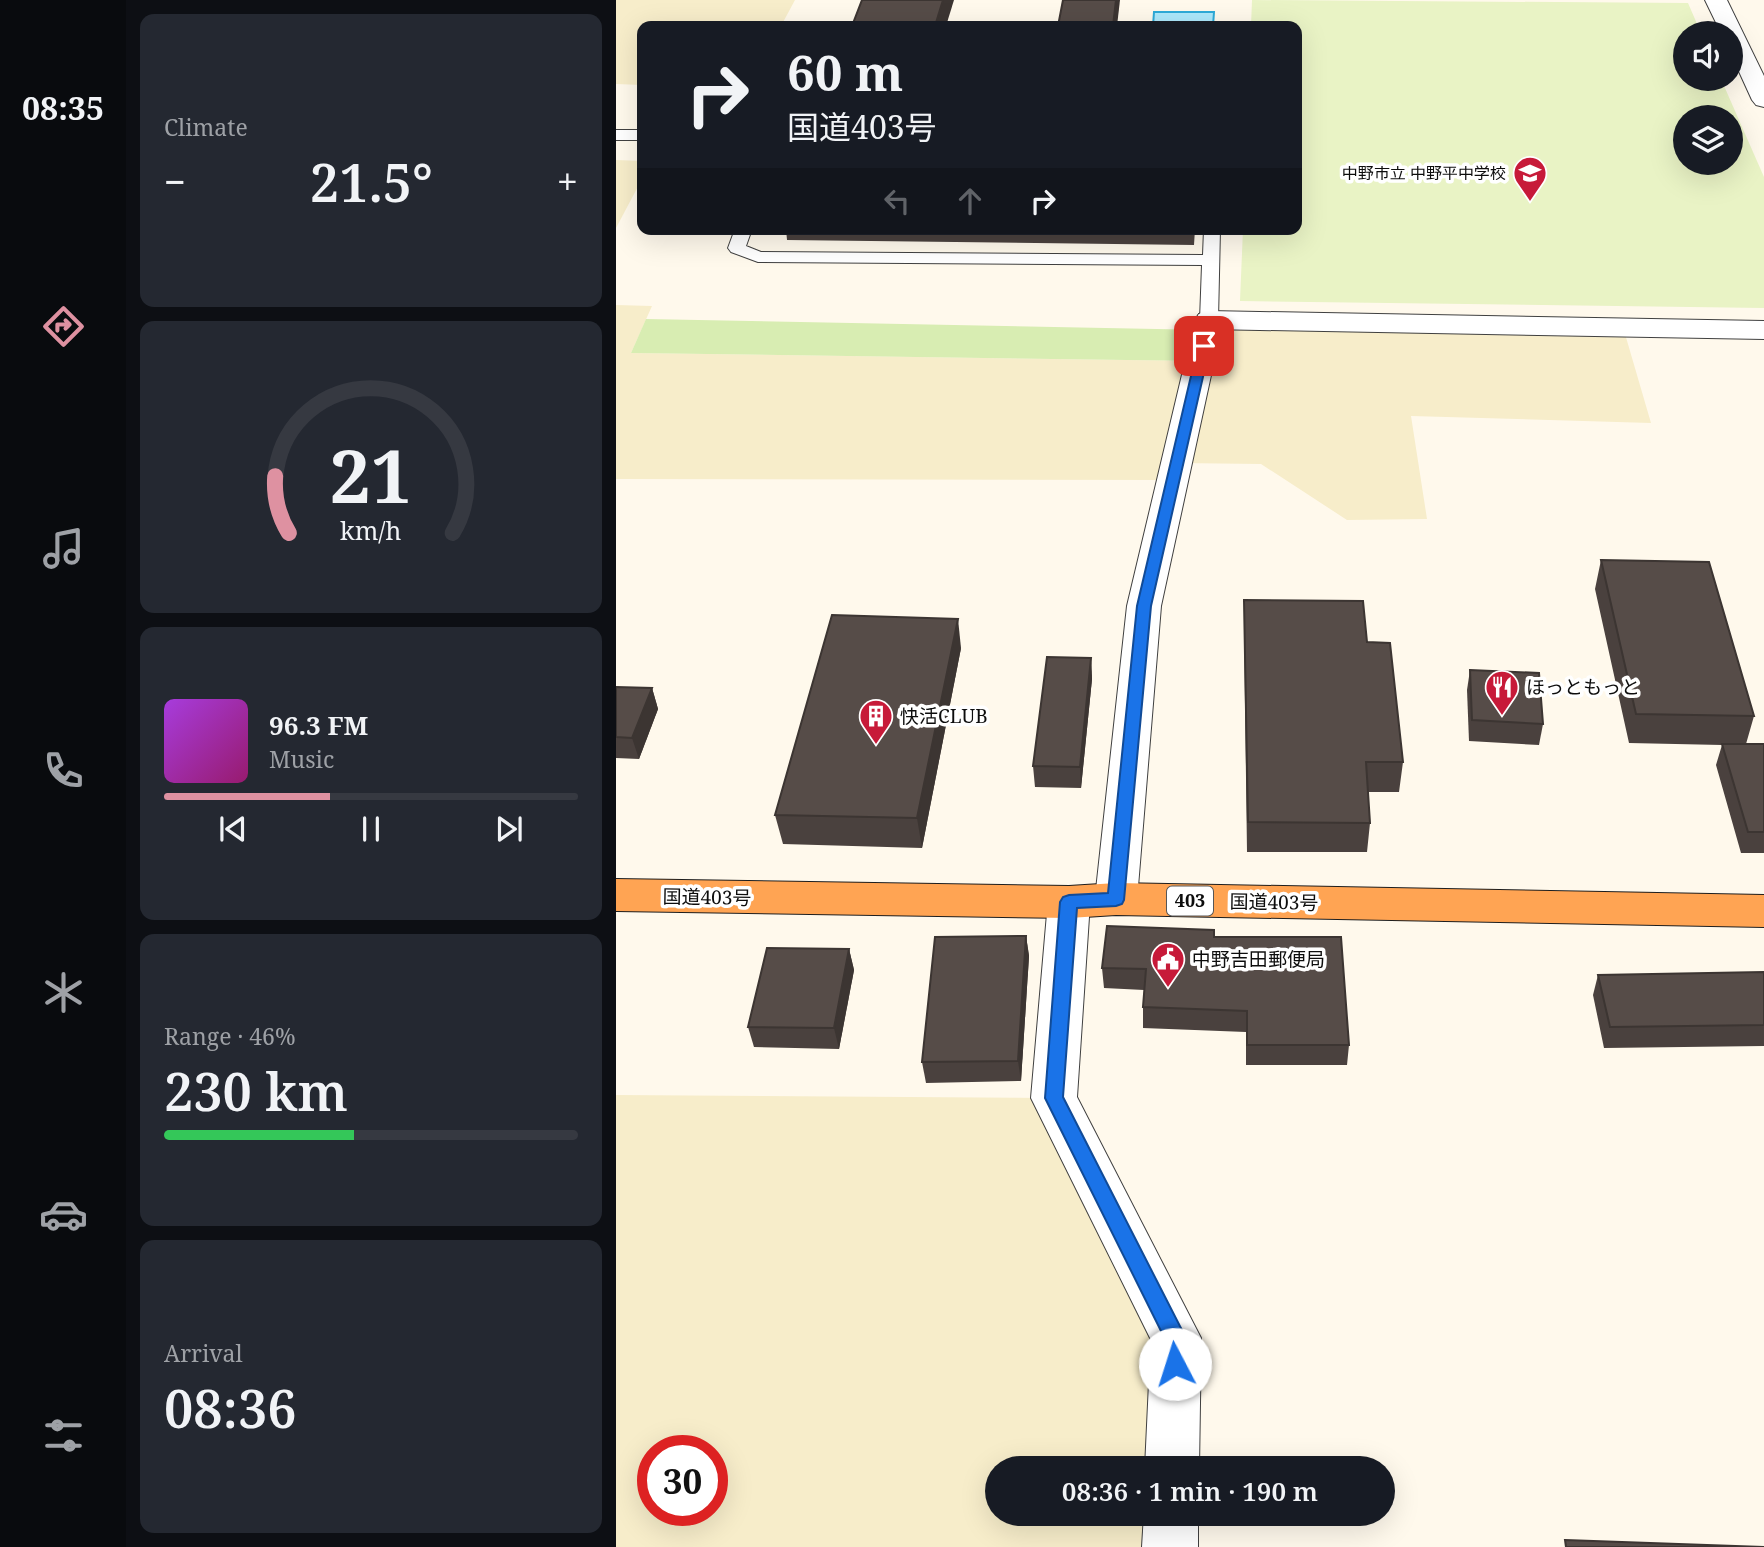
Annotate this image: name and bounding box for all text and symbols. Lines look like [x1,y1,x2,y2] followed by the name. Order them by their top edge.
[1673,21,1743,175] map controls
[1673,21,1743,91] button: sound
[787,39,903,105] text: 60 m
[672,49,763,140] icon: right
[22,86,104,129] text: 08:35
[787,105,937,148] text: 国道403号
[1673,105,1743,175] button: layers
[164,111,248,143] text: Climate
[310,146,433,217] text: 21.5°
[1511,154,1549,203] school or university icon: 中野市立 中野平中学校
[164,155,186,207] text: −
[557,155,578,207] text: +
[1342,162,1506,184] place label: 中野市立 中野平中学校
[878,182,916,220] icon: left
[951,182,989,220] icon: ahead
[1024,182,1062,220] icon: right
[39,302,88,351] icon: directions
[1174,316,1234,376] pin
[1185,327,1223,365] icon: arrive
[330,425,412,524] text: 21
[340,513,402,547] text: km/h
[39,524,88,573] icon: music
[1483,668,1521,717] restaurant icon: ほっともっと
[1526,674,1640,700] place label: ほっともっと
[857,697,895,746] building icon: 快活CLUB
[900,703,988,729] place label: 快活CLUB
[269,707,368,743] text: 96.3 FM
[269,743,334,775] text: Music
[39,746,88,795] icon: phone
[214,810,252,848] icon: previous
[352,810,390,848] icon: pause
[490,810,528,848] icon: next
[662,883,752,911] street label: 国道403号
[1167,887,1213,916] road number: 403
[1229,888,1319,916] street label: 国道403号
[1149,940,1187,989] public building icon: 中野吉田郵便局
[1192,946,1325,972] place label: 中野吉田郵便局
[39,968,88,1017] icon: climate
[164,1020,296,1052] text: Range · 46%
[164,1055,348,1126] text: 230 km
[39,1190,88,1239] icon: car
[1138,1327,1212,1401] position arrow
[164,1337,243,1369] text: Arrival
[164,1372,297,1443] text: 08:36
[39,1411,88,1460] icon: filters
[637,1435,728,1526] speed limit sign: 30
[1062,1473,1318,1509] text: 08:36 · 1 min · 190 m

